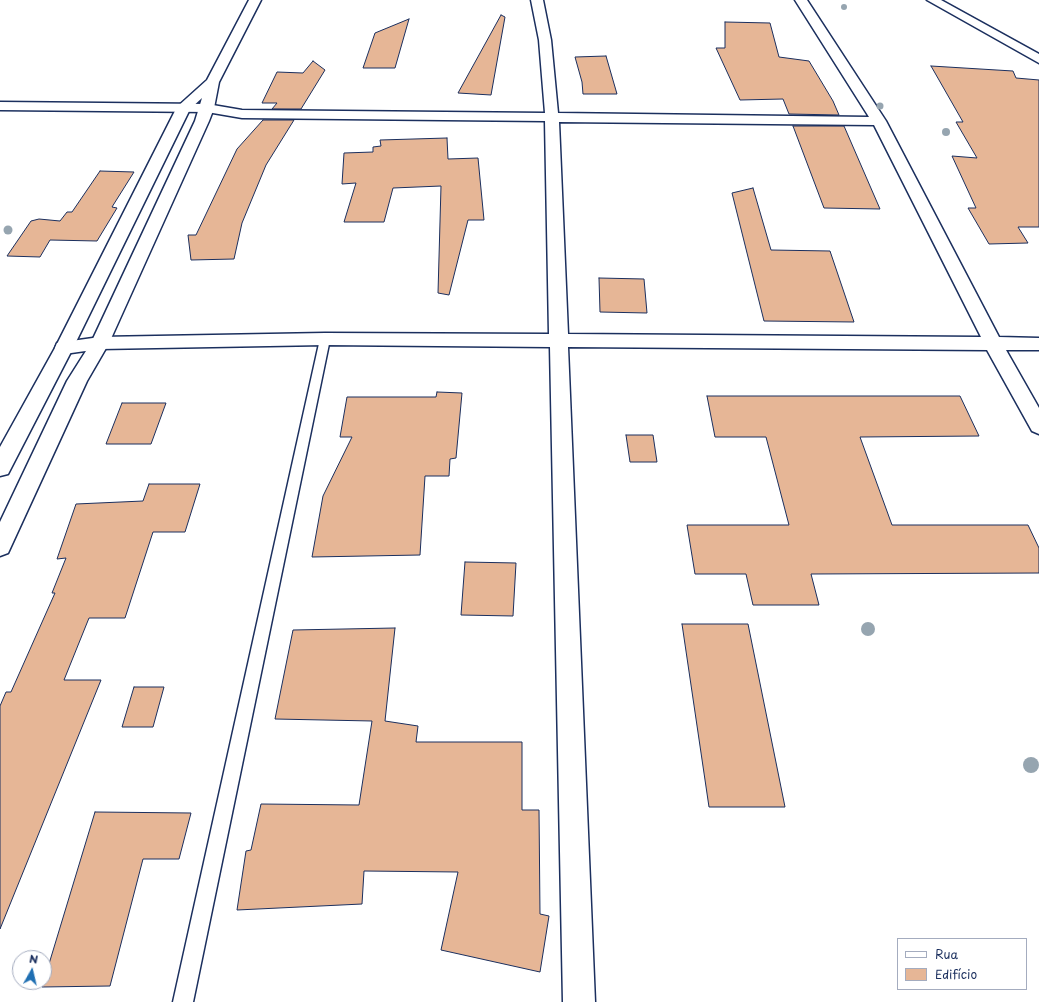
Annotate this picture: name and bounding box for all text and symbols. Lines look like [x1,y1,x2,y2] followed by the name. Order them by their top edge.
[897,938,1027,990] legend
[935,945,958,963] text: Rua
[12,950,52,990] north arrow
[28,950,39,968] text: N
[935,965,977,983] text: Edifício

